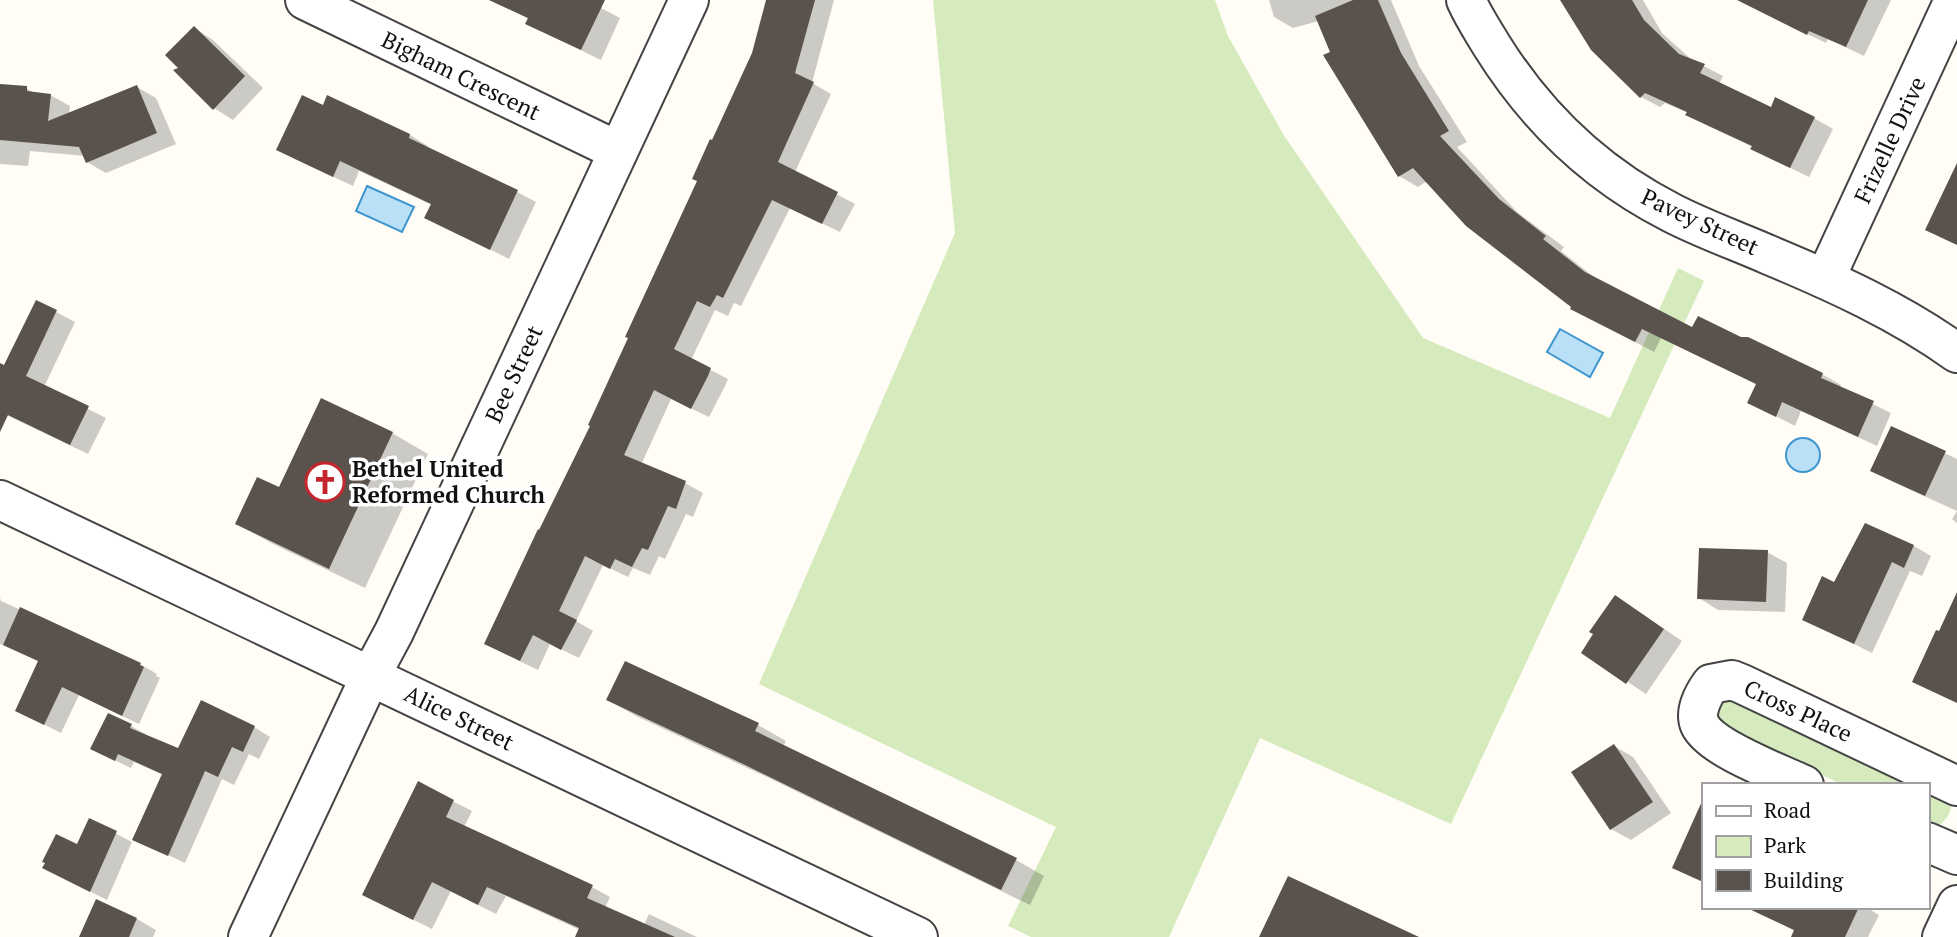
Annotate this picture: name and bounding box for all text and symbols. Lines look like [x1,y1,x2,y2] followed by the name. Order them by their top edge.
[377,24,546,128] street label: Bigham Crescent
[1847,71,1932,208] street label: Frizelle Drive
[1636,181,1764,262] street label: Pavey Street
[477,320,550,428] street label: Bee Street
[352,453,545,510] place label: Bethel United Reformed Church
[304,461,346,503] church icon: Bethel United Reformed Church
[1739,672,1857,749] street label: Cross Place
[399,678,520,758] street label: Alice Street
[1702,783,1929,909] legend
[1764,796,1811,824] text: Road
[1764,831,1806,859] text: Park
[1764,866,1844,894] text: Building

